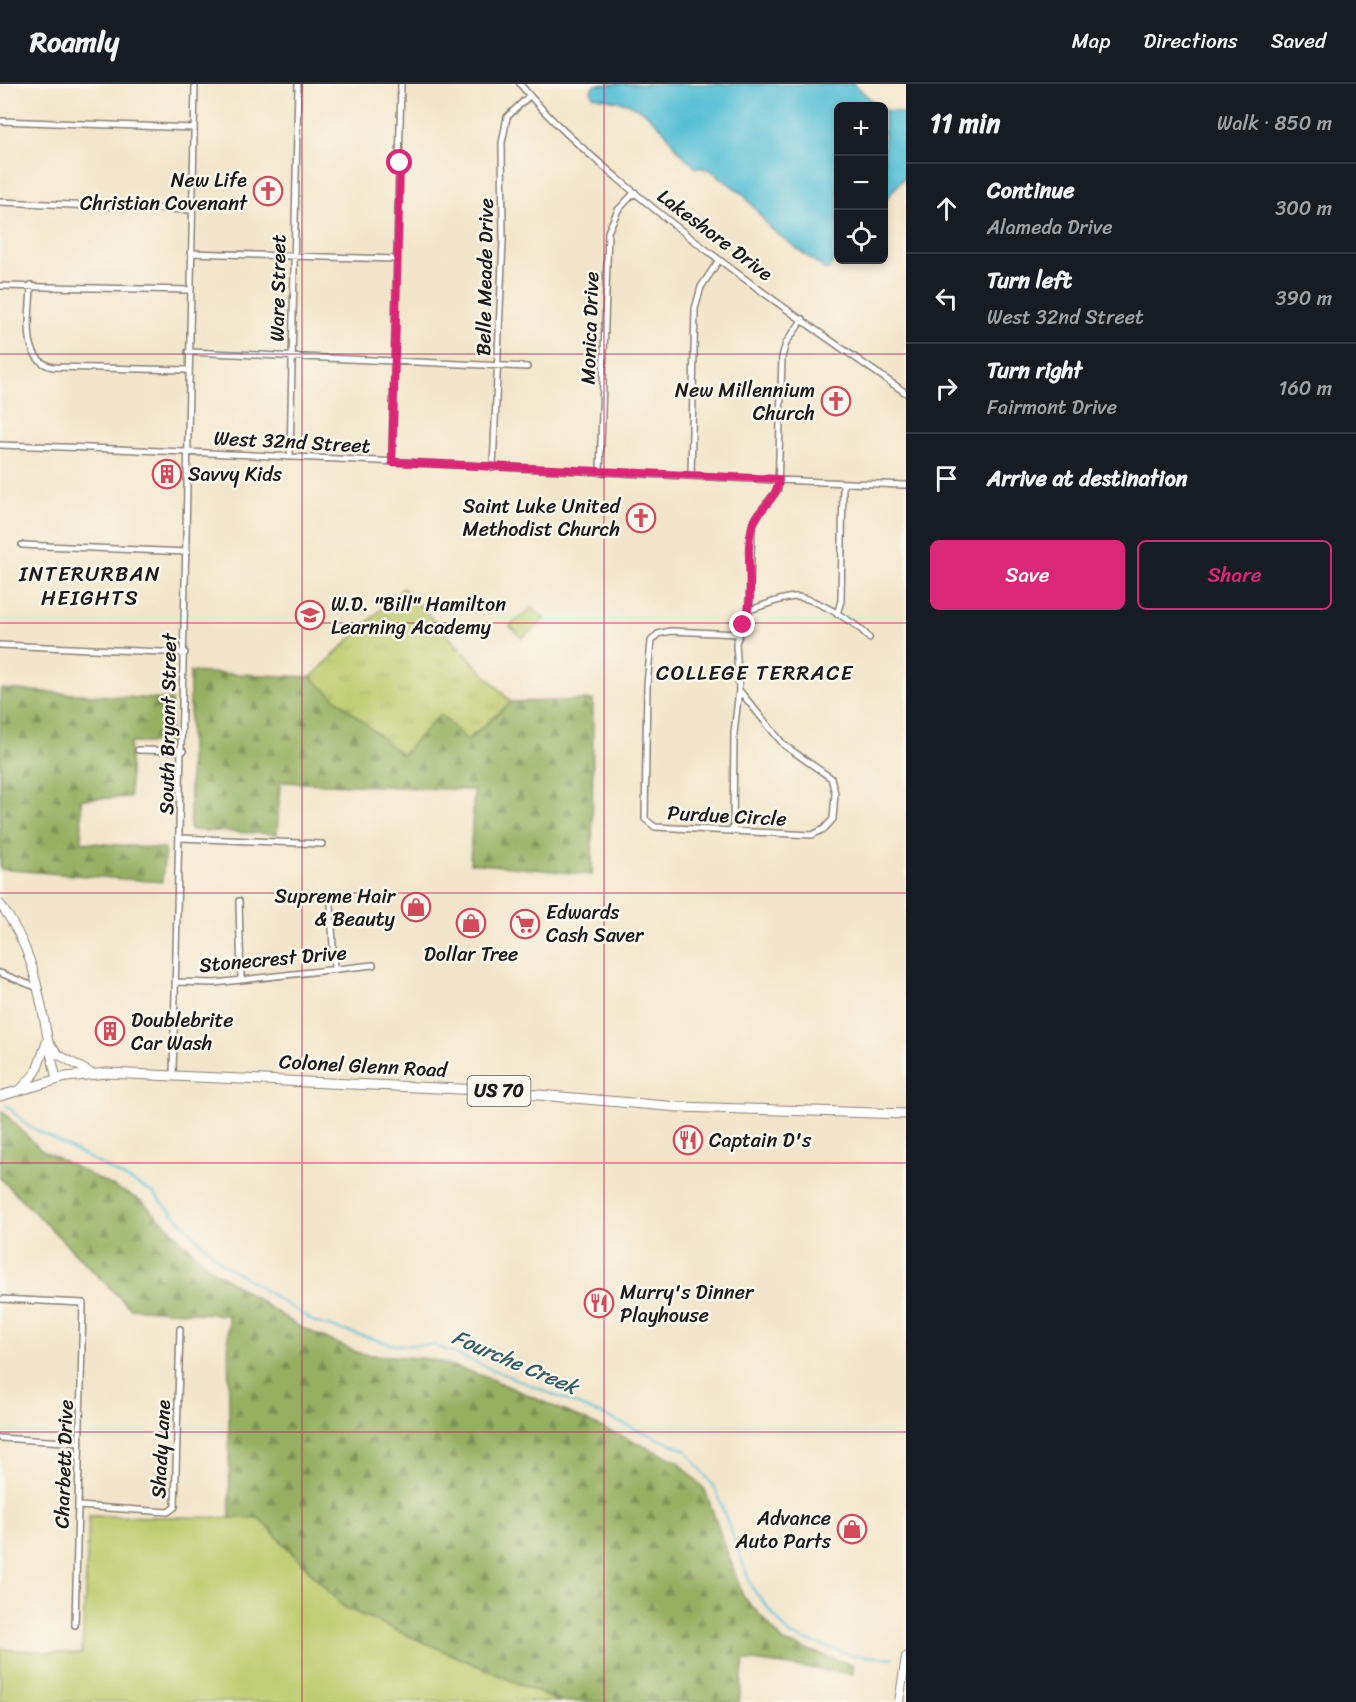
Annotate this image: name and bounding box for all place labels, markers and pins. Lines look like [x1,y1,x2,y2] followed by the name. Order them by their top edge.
[80,163,248,221] place label: New Life Christian Covenant
[252,175,284,207] church icon: New Life Christian Covenant
[675,373,815,431] place label: New Millennium Church
[820,385,852,417] church icon: New Millennium Church
[188,457,283,492] place label: Savvy Kids
[151,458,183,490] building icon: Savvy Kids
[462,489,621,547] place label: Saint Luke United Methodist Church
[625,502,657,534] church icon: Saint Luke United Methodist Church
[331,587,506,645] place label: W.D. "Bill" Hamilton Learning Academy
[294,599,326,631] school or university icon: W.D. "Bill" Hamilton Learning Academy
[275,879,397,937] place label: Supreme Hair & Beauty
[400,891,432,923] shop icon: Supreme Hair & Beauty
[546,895,645,953] place label: Edwards Cash Saver
[455,907,487,939] shop icon: Dollar Tree
[509,908,541,940] supermarket icon: Edwards Cash Saver
[424,937,518,972] place label: Dollar Tree
[131,1003,234,1061] place label: Doublebrite Car Wash
[94,1015,126,1047] building icon: Doublebrite Car Wash
[709,1123,812,1158] place label: Captain D's
[672,1124,704,1156] restaurant icon: Captain D's
[620,1275,755,1333] place label: Murry's Dinner Playhouse
[583,1287,615,1319] restaurant icon: Murry's Dinner Playhouse
[734,1501,832,1559] place label: Advance Auto Parts
[836,1513,868,1545] shop icon: Advance Auto Parts

